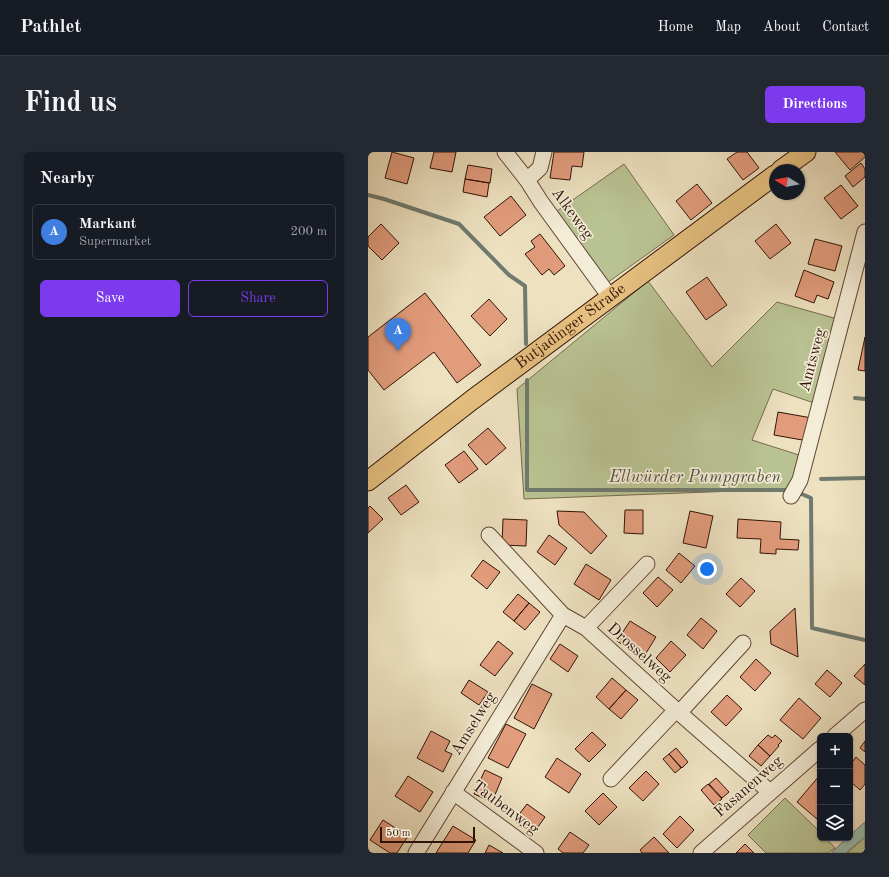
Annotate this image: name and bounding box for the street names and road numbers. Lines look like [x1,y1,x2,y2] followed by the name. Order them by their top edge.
[548,185,596,243] street label: Alkeweg
[513,281,629,372] street label: Butjadinger Straße
[797,326,829,394] street label: Amtsweg
[604,620,674,686] street label: Drosselweg
[448,689,500,758] street label: Amselweg
[712,753,787,821] street label: Fasanenweg
[469,778,542,838] street label: Taubenweg

